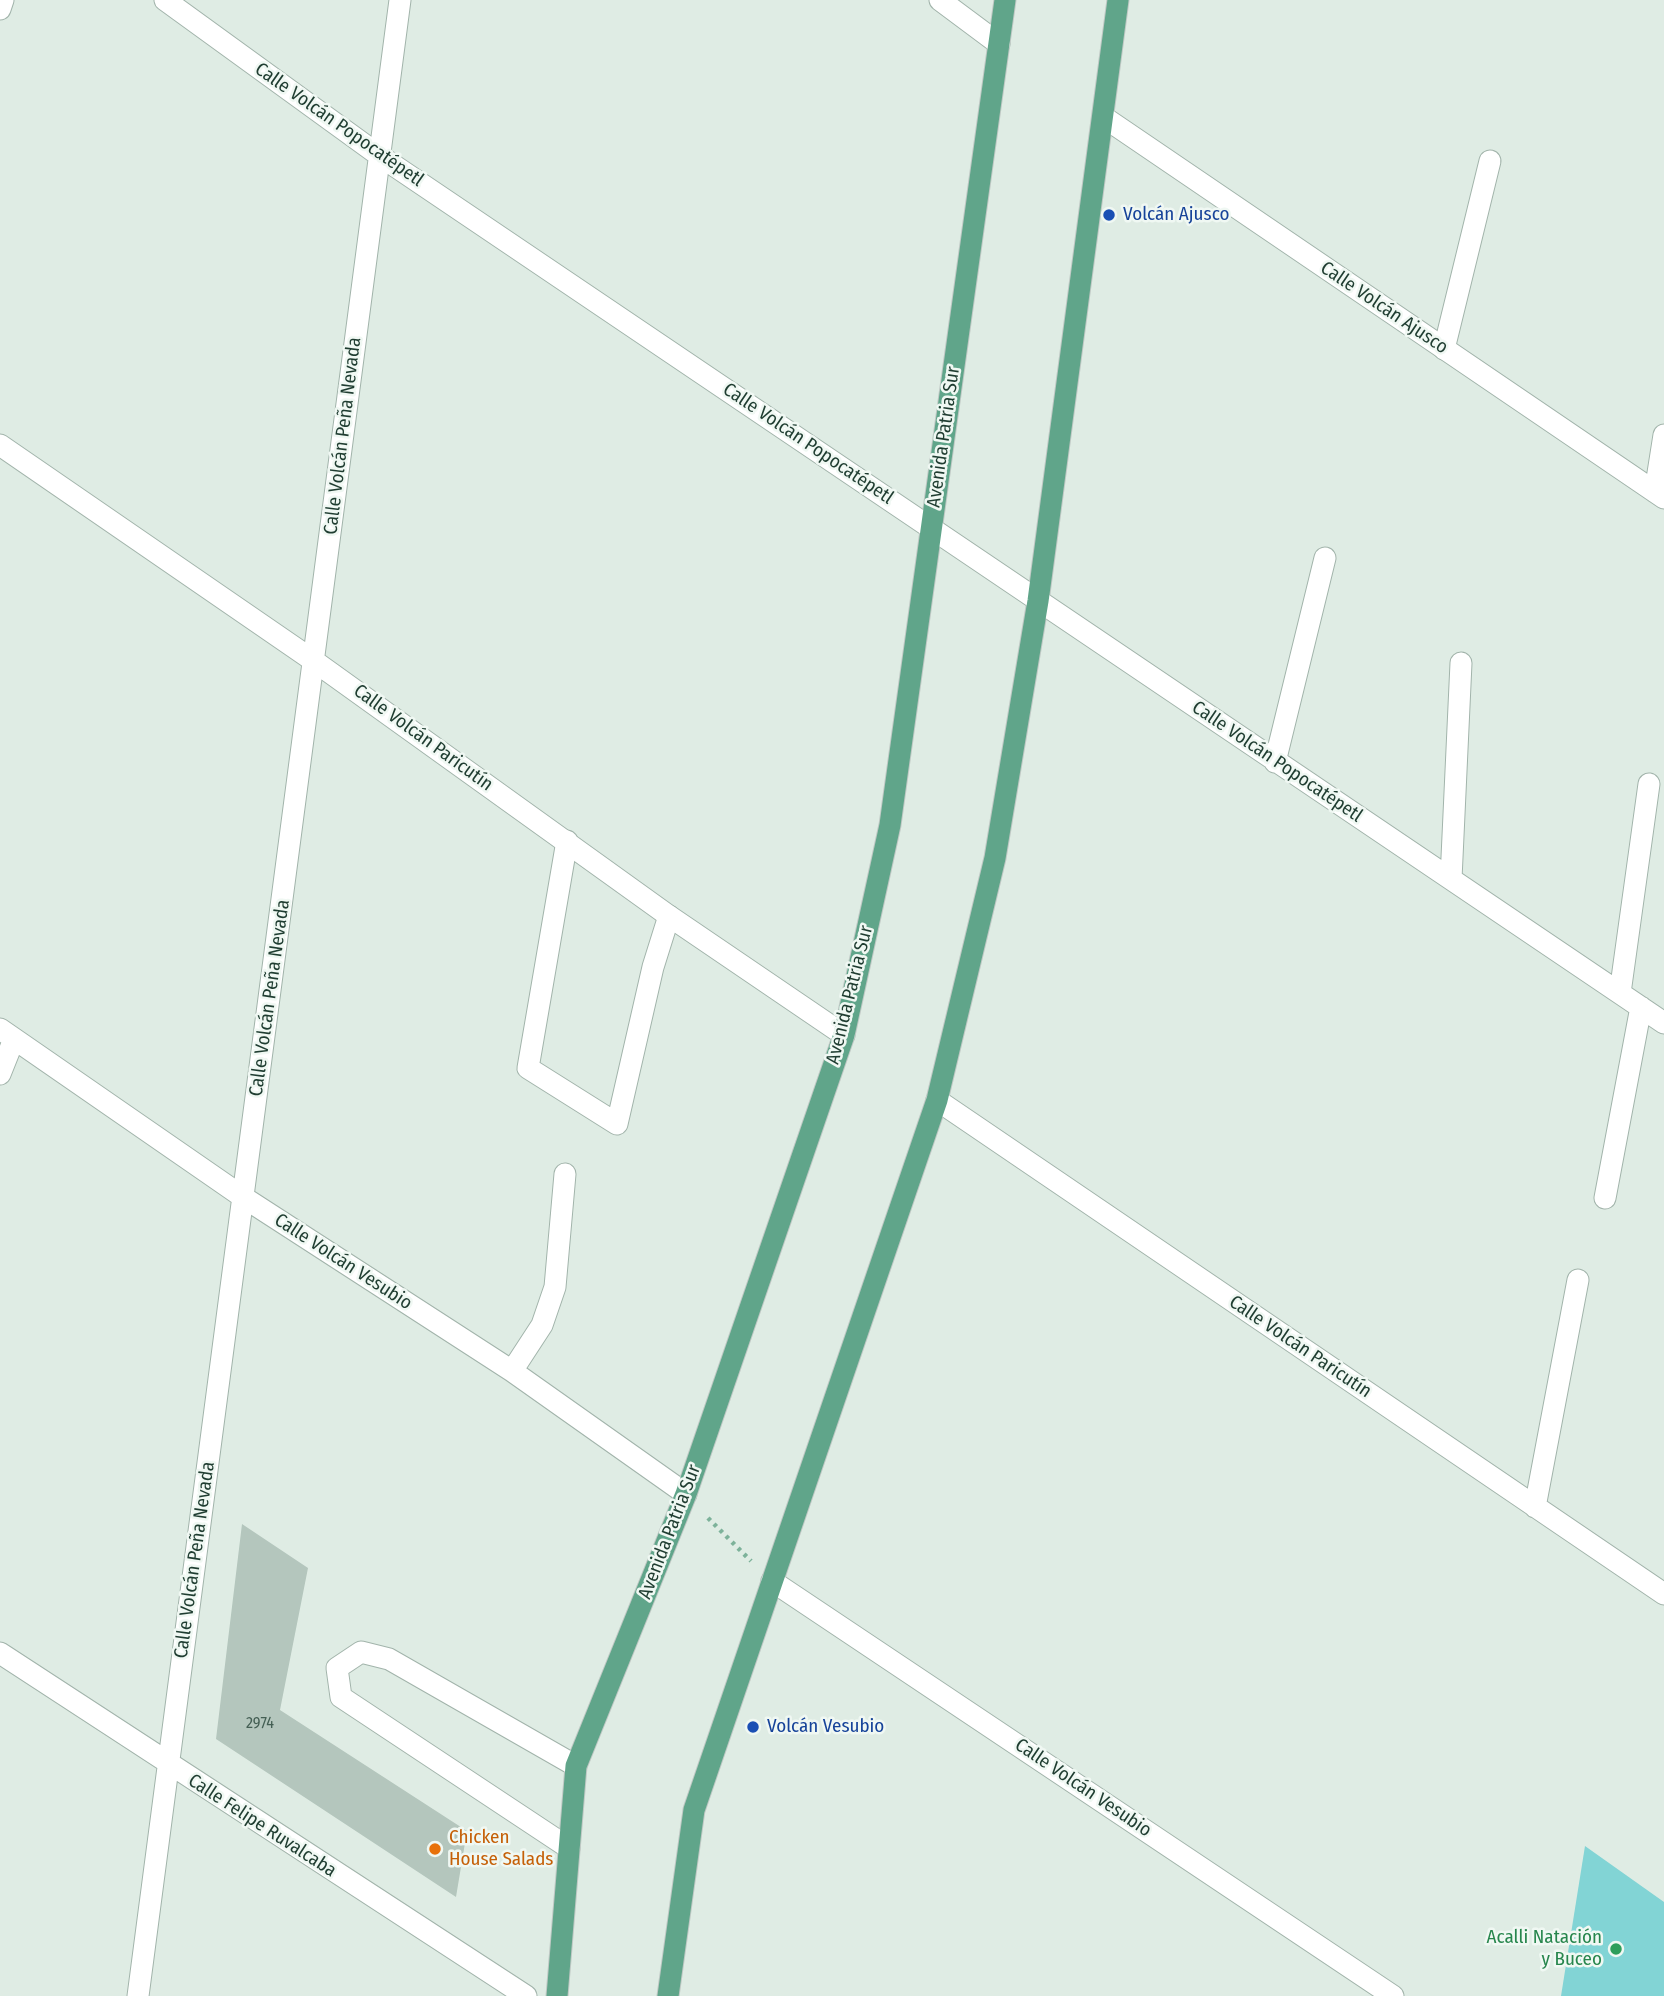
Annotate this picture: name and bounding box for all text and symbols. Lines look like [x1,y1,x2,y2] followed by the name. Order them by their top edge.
[250,58,428,192] street label: Calle Volcán Popocatépetl
[1123,204,1229,226] place label: Volcán Ajusco
[1101,207,1117,223] marker: Volcán Ajusco
[1316,257,1452,359] street label: Calle Volcán Ajusco
[320,336,366,536] street label: Calle Volcán Peña Nevada
[923,365,965,509] street label: Avenida Patria Sur
[718,378,898,510] street label: Calle Volcán Popocatépetl
[349,680,497,796] street label: Calle Volcán Paricutín
[1187,696,1367,828] street label: Calle Volcán Popocatépetl
[245,898,295,1098] street label: Calle Volcán Peña Nevada
[822,923,878,1067] street label: Avenida Patria Sur
[270,1209,416,1315] street label: Calle Volcán Vesubio
[1224,1291,1376,1403] street label: Calle Volcán Paricutín
[170,1460,220,1660] street label: Calle Volcán Peña Nevada
[634,1462,706,1602] street label: Avenida Patria Sur
[246,1714,274,1734] house number: 2974
[767,1716,884,1738] place label: Volcán Vesubio
[745,1719,761,1735] marker: Volcán Vesubio
[1010,1734,1156,1842] street label: Calle Volcán Vesubio
[184,1770,340,1882] street label: Calle Felipe Ruvalcaba
[449,1827,553,1871] place label: Chicken House Salads
[427,1841,443,1857] marker: Chicken House Salads
[1486,1927,1602,1971] place label: Acalli Natación y Buceo
[1608,1941,1624,1957] marker: Acalli Natación y Buceo

